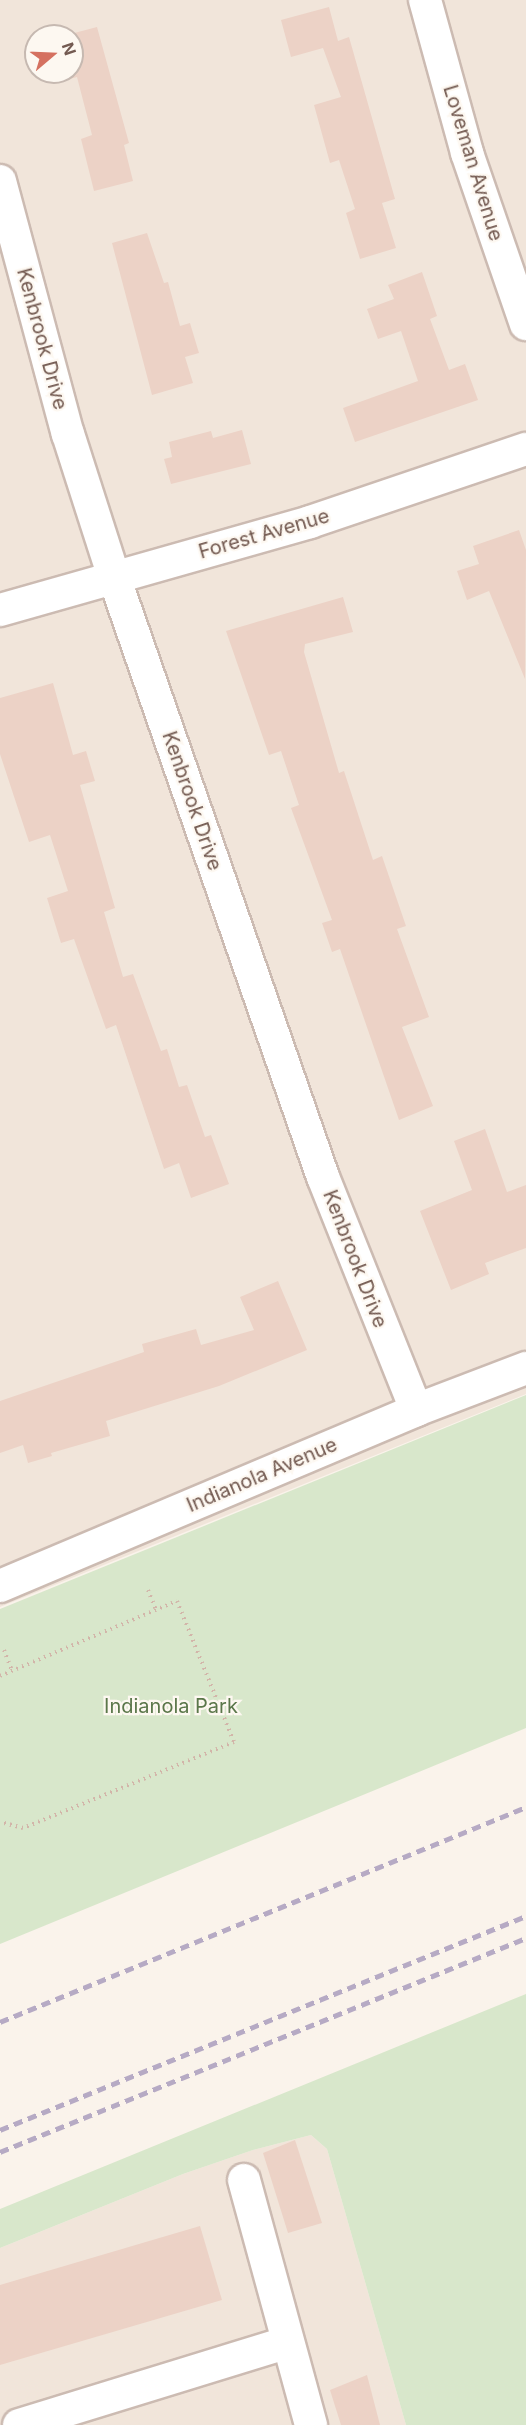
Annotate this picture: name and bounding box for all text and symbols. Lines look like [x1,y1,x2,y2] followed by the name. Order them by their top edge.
[24,24,84,84] north arrow
[58,40,81,58] text: N
[438,82,508,244] street label: Loveman Avenue
[12,265,72,413] street label: Kenbrook Drive
[196,504,332,564] street label: Forest Avenue
[157,728,227,874] street label: Kenbrook Drive
[318,1187,392,1331] street label: Kenbrook Drive
[183,1432,341,1518] street label: Indianola Avenue
[104,1694,238,1718] park label: Indianola Park

